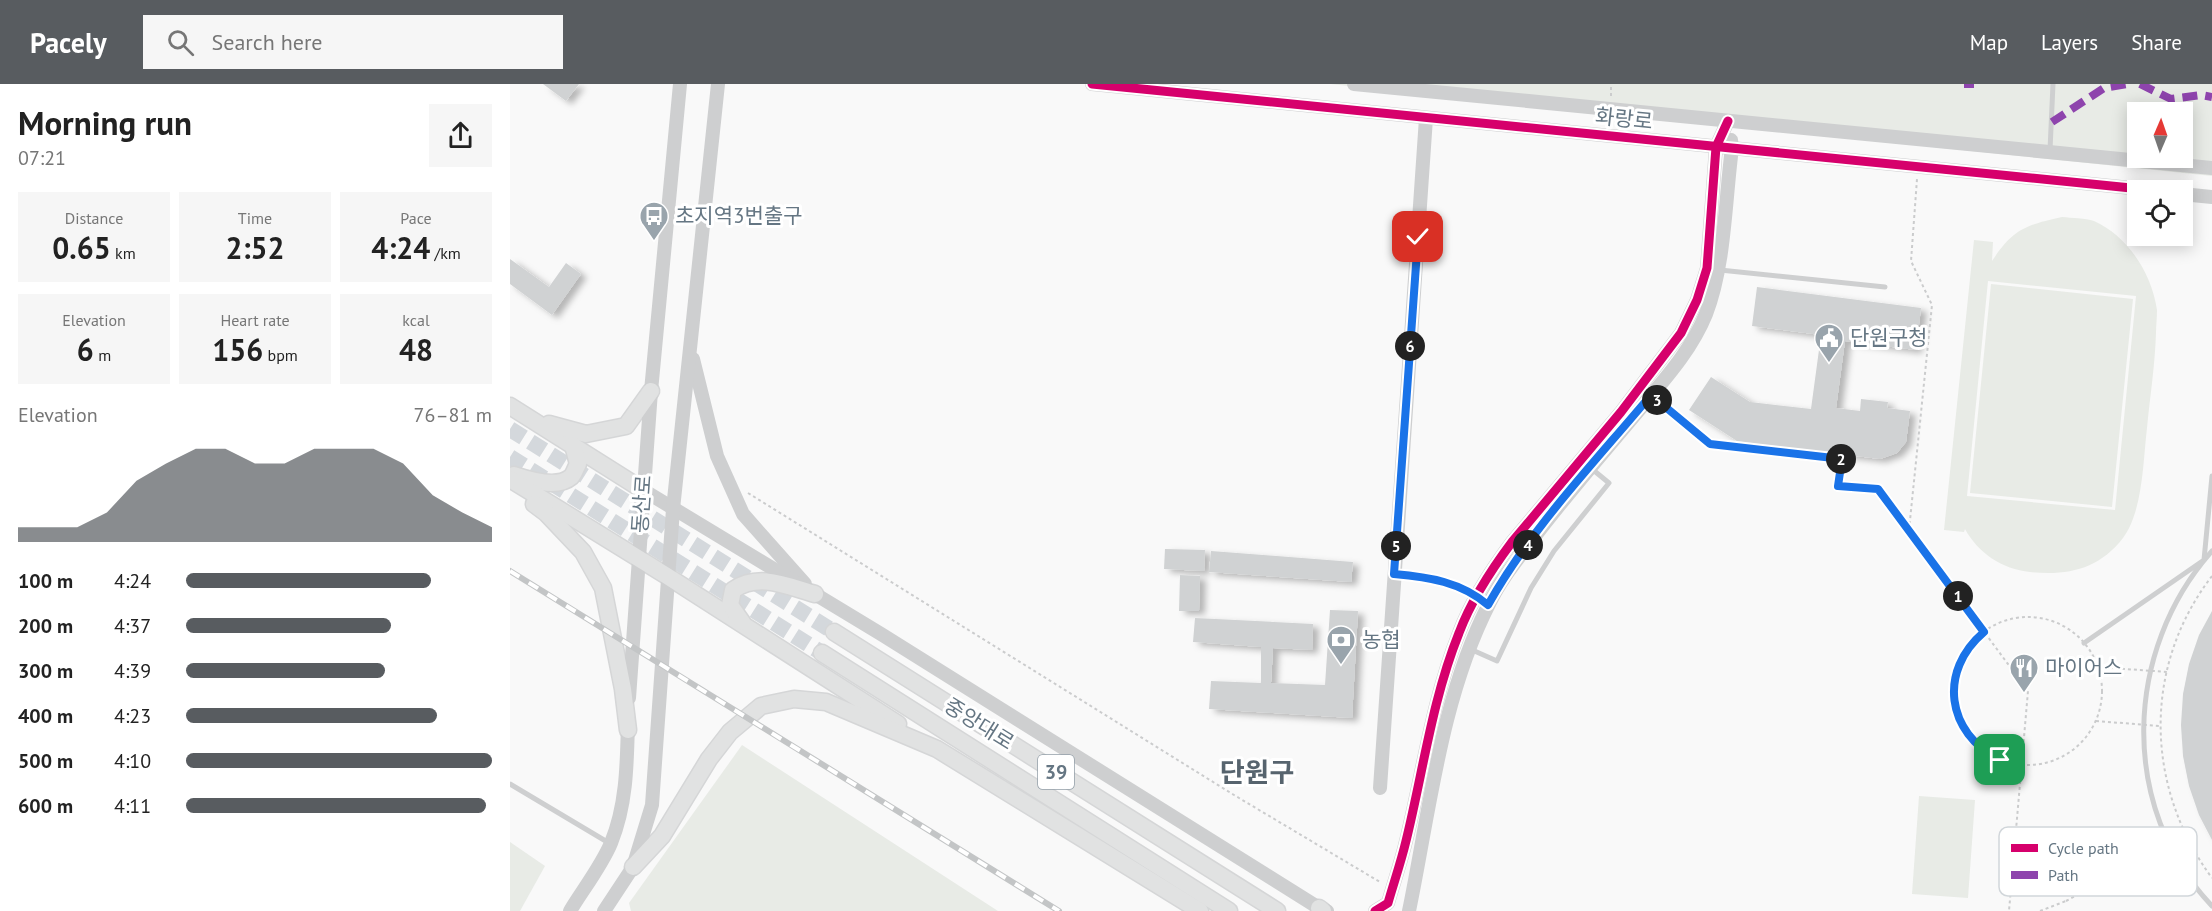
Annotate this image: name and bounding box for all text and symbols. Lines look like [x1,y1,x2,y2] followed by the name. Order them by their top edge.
[143,15,563,69] search box
[30,24,107,61] text: Pacely
[164,26,197,59] icon: search
[212,28,323,56] text: Search here
[1970,29,2008,56] text: Map
[2041,29,2098,56] text: Layers
[2131,29,2182,56] text: Share
[18,101,192,144] text: Morning run
[1594,102,1654,135] street label: 화랑로
[2127,102,2193,168] north arrow
[2127,102,2193,246] map controls
[429,104,492,167] button: share
[18,145,66,171] text: 07:21
[2127,180,2193,246] button: locate
[638,200,670,242] bus stop icon: 초지역3번출구
[675,202,802,229] place label: 초지역3번출구
[65,208,123,228] text: Distance
[238,208,272,228] text: Time
[400,208,432,228] text: Pace
[1392,211,1443,262] pin
[1401,220,1434,253] icon: check
[52,228,111,267] text: 0.65
[225,228,285,267] text: 2:52
[371,228,430,267] text: 4:24
[111,243,136,263] text: km
[430,243,461,263] text: /km
[62,310,126,330] text: Elevation
[220,310,290,330] text: Heart rate
[402,310,430,330] text: kcal
[1813,322,1845,364] public building icon: 단원구청
[1850,324,1927,351] place label: 단원구청
[77,330,94,369] text: 6
[212,330,263,369] text: 156
[399,330,433,369] text: 48
[1395,331,1425,361] pin: 6
[1405,336,1415,356] text: 6
[94,345,111,365] text: m
[263,345,298,365] text: bpm
[1642,385,1672,415] pin: 3
[1652,390,1662,410] text: 3
[18,402,98,428] text: Elevation
[414,402,492,428] text: 76–81 m
[1826,444,1856,474] pin: 2
[1836,449,1846,469] text: 2
[626,474,657,534] street label: 동산로
[1513,530,1543,560] pin: 4
[1381,531,1411,561] pin: 5
[1523,535,1533,555] text: 4
[1391,536,1401,556] text: 5
[18,568,73,594] text: 100 m
[114,568,151,594] text: 4:24
[1943,581,1973,611] pin: 1
[1953,586,1963,606] text: 1
[18,613,73,639] text: 200 m
[114,613,151,639] text: 4:37
[1325,624,1357,666] bank icon: 농협
[1362,626,1401,653] place label: 농협
[2008,652,2040,694] restaurant icon: 마이어스
[2045,654,2122,681] place label: 마이어스
[18,658,73,684] text: 300 m
[114,658,151,684] text: 4:39
[939,692,1019,756] street label: 중앙대로
[18,703,73,729] text: 400 m
[114,703,151,729] text: 4:23
[1974,734,2025,785] pin
[1983,743,2016,776] icon: arrive
[18,748,73,774] text: 500 m
[114,748,151,774] text: 4:10
[1038,755,1074,789] road number: 39
[1220,755,1294,789] district label: 단원구
[18,793,73,819] text: 600 m
[114,793,151,819] text: 4:11
[1999,827,2197,896] legend
[2048,838,2119,858] text: Cycle path
[2048,865,2079,885] text: Path

